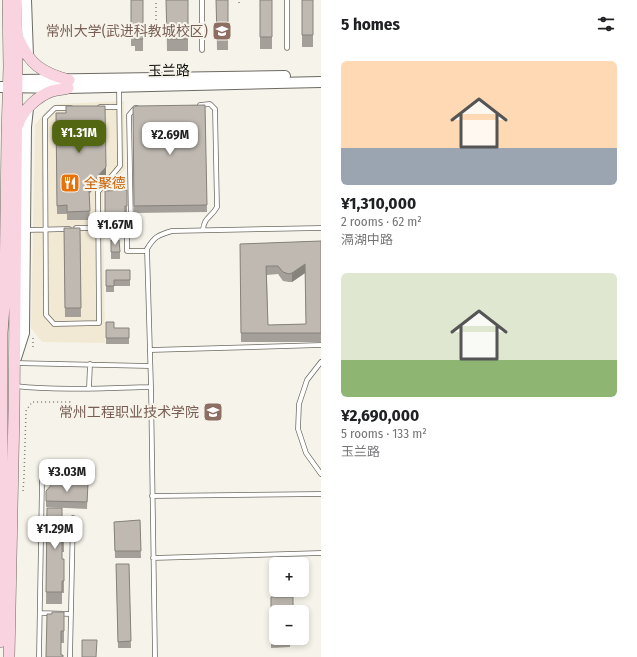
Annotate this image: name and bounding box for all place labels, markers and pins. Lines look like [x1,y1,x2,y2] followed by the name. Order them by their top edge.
[211,20,233,42] school or university icon: 常州大学(武进科教城校区)
[46,23,208,40] place label: 常州大学(武进科教城校区)
[46,120,112,154] pin: ¥1.31M
[137,122,203,156] pin: ¥2.69M
[59,172,81,194] restaurant icon: 全聚德
[84,175,126,192] place label: 全聚德
[82,212,148,246] pin: ¥1.67M
[202,401,224,423] school or university icon: 常州工程职业技术学院
[59,404,199,421] place label: 常州工程职业技术学院
[34,459,100,493] pin: ¥3.03M
[22,516,88,550] pin: ¥1.29M

